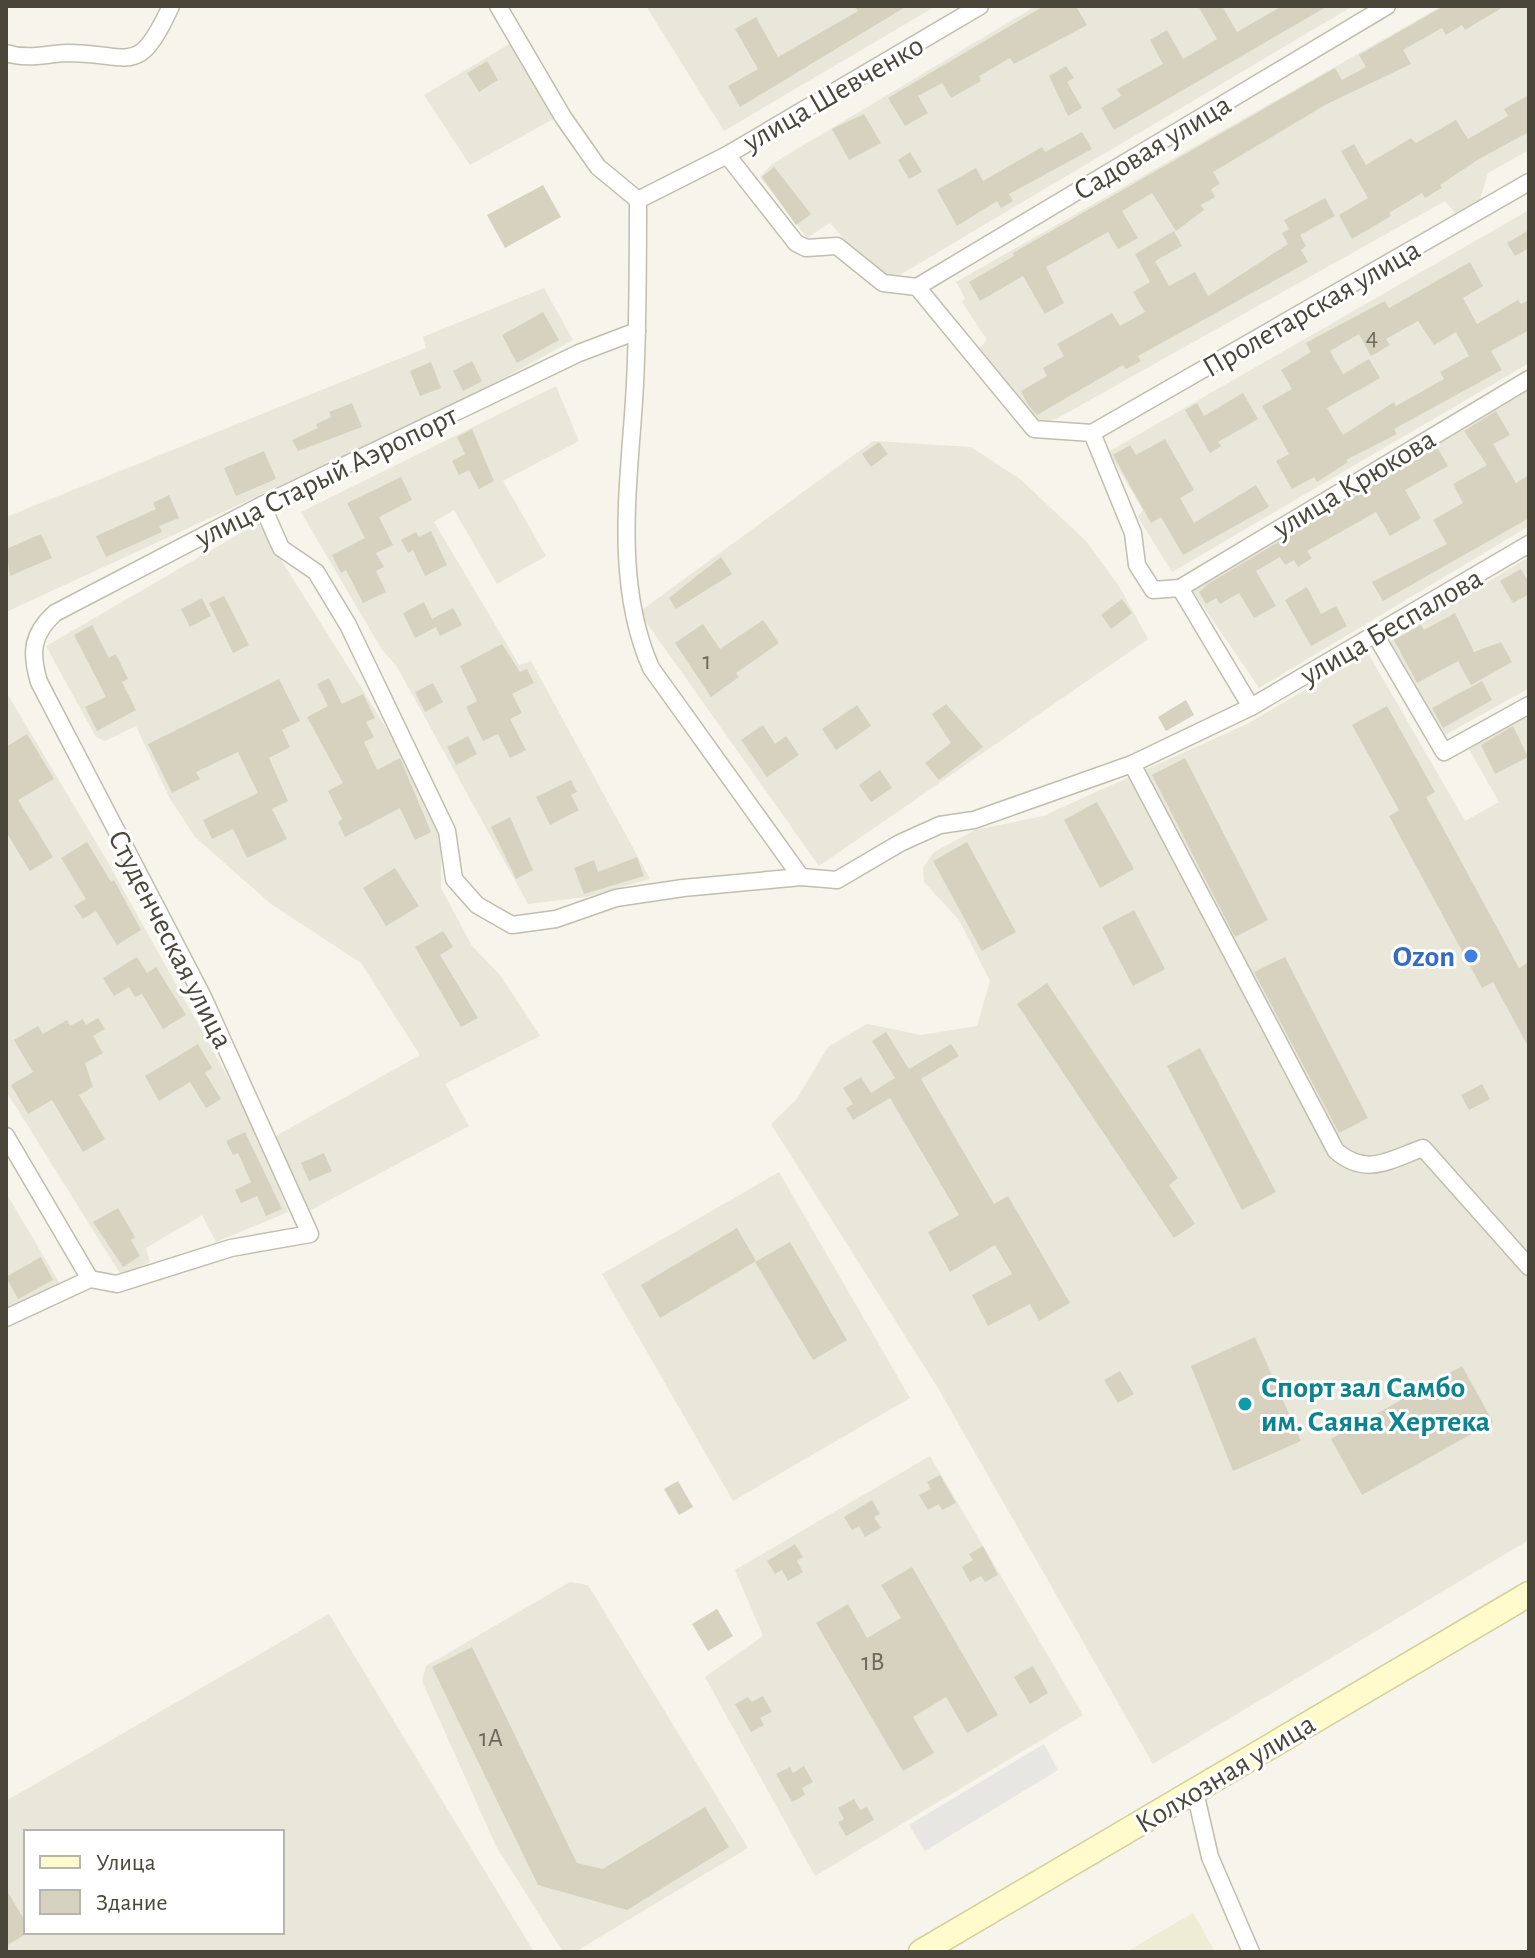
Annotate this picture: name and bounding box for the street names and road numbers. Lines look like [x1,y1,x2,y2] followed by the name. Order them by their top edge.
[737,30,929,158] street label: улица Шевченко
[1069,89,1236,206] street label: Садовая улица
[1198,234,1425,383] street label: Пролетарская улица
[190,400,462,554] street label: улица Старый Аэропорт
[1267,424,1441,544] street label: улица Крюкова
[1295,563,1488,691] street label: улица Беспалова
[102,825,238,1053] street label: Студенческая улица
[1130,1709,1321,1839] street label: Колхозная улица

